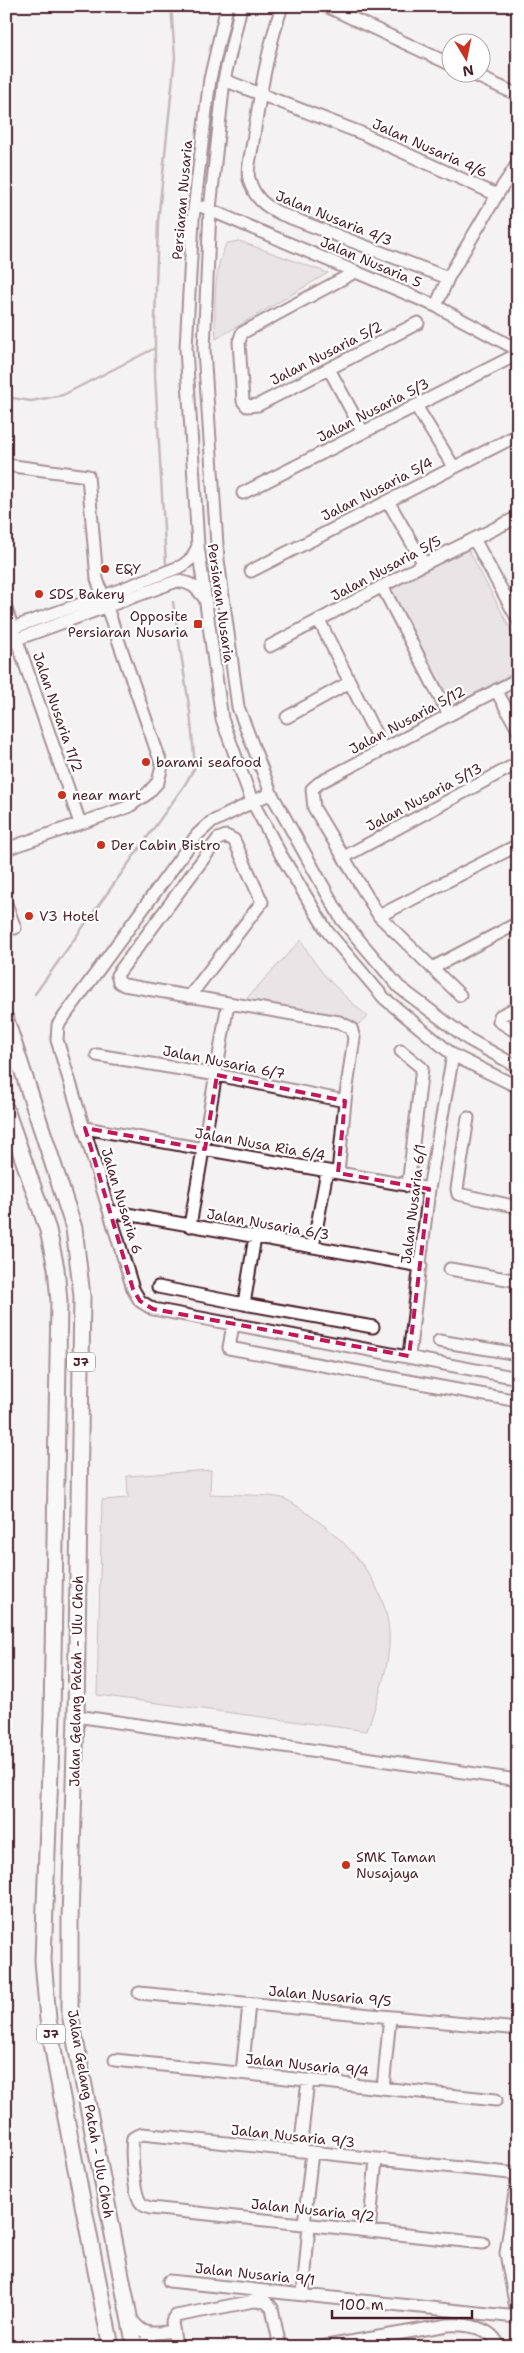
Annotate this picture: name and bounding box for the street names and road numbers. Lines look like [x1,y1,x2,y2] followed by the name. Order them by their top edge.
[370,115,490,181] street label: Jalan Nusaria 4/6
[168,139,196,261] street label: Persiaran Nusaria
[273,186,395,250] street label: Jalan Nusaria 4/3
[317,232,425,292] street label: Jalan Nusaria 5
[267,317,385,389] street label: Jalan Nusaria 5/2
[314,374,432,446] street label: Jalan Nusaria 5/3
[318,453,436,525] street label: Jalan Nusaria 5/4
[328,531,444,605] street label: Jalan Nusaria 5/5
[204,542,238,664] street label: Persiaran Nusaria
[29,650,87,774] street label: Jalan Nusaria 11/2
[346,682,468,758] street label: Jalan Nusaria 5/12
[363,759,485,835] street label: Jalan Nusaria 5/13
[161,1041,287,1083] street label: Jalan Nusaria 6/7
[193,1124,327,1164] street label: Jalan Nusa Ria 6/4
[397,1143,429,1265] street label: Jalan Nusaria 6/1
[97,1146,147,1256] street label: Jalan Nusaria 6
[205,1204,331,1244] street label: Jalan Nusaria 6/3
[67,1352,95,1371] road number: J7
[65,1575,87,1787] street label: Jalan Gelang Patah - Ulu Choh
[268,1982,392,2010] street label: Jalan Nusaria 9/5
[64,2008,118,2220] street label: Jalan Gelang Patah - Ulu Choh
[37,2025,65,2044] road number: J7
[244,2050,370,2080] street label: Jalan Nusaria 9/4
[230,2121,356,2151] street label: Jalan Nusaria 9/3
[250,2195,376,2225] street label: Jalan Nusaria 9/2
[194,2259,316,2289] street label: Jalan Nusaria 9/1

